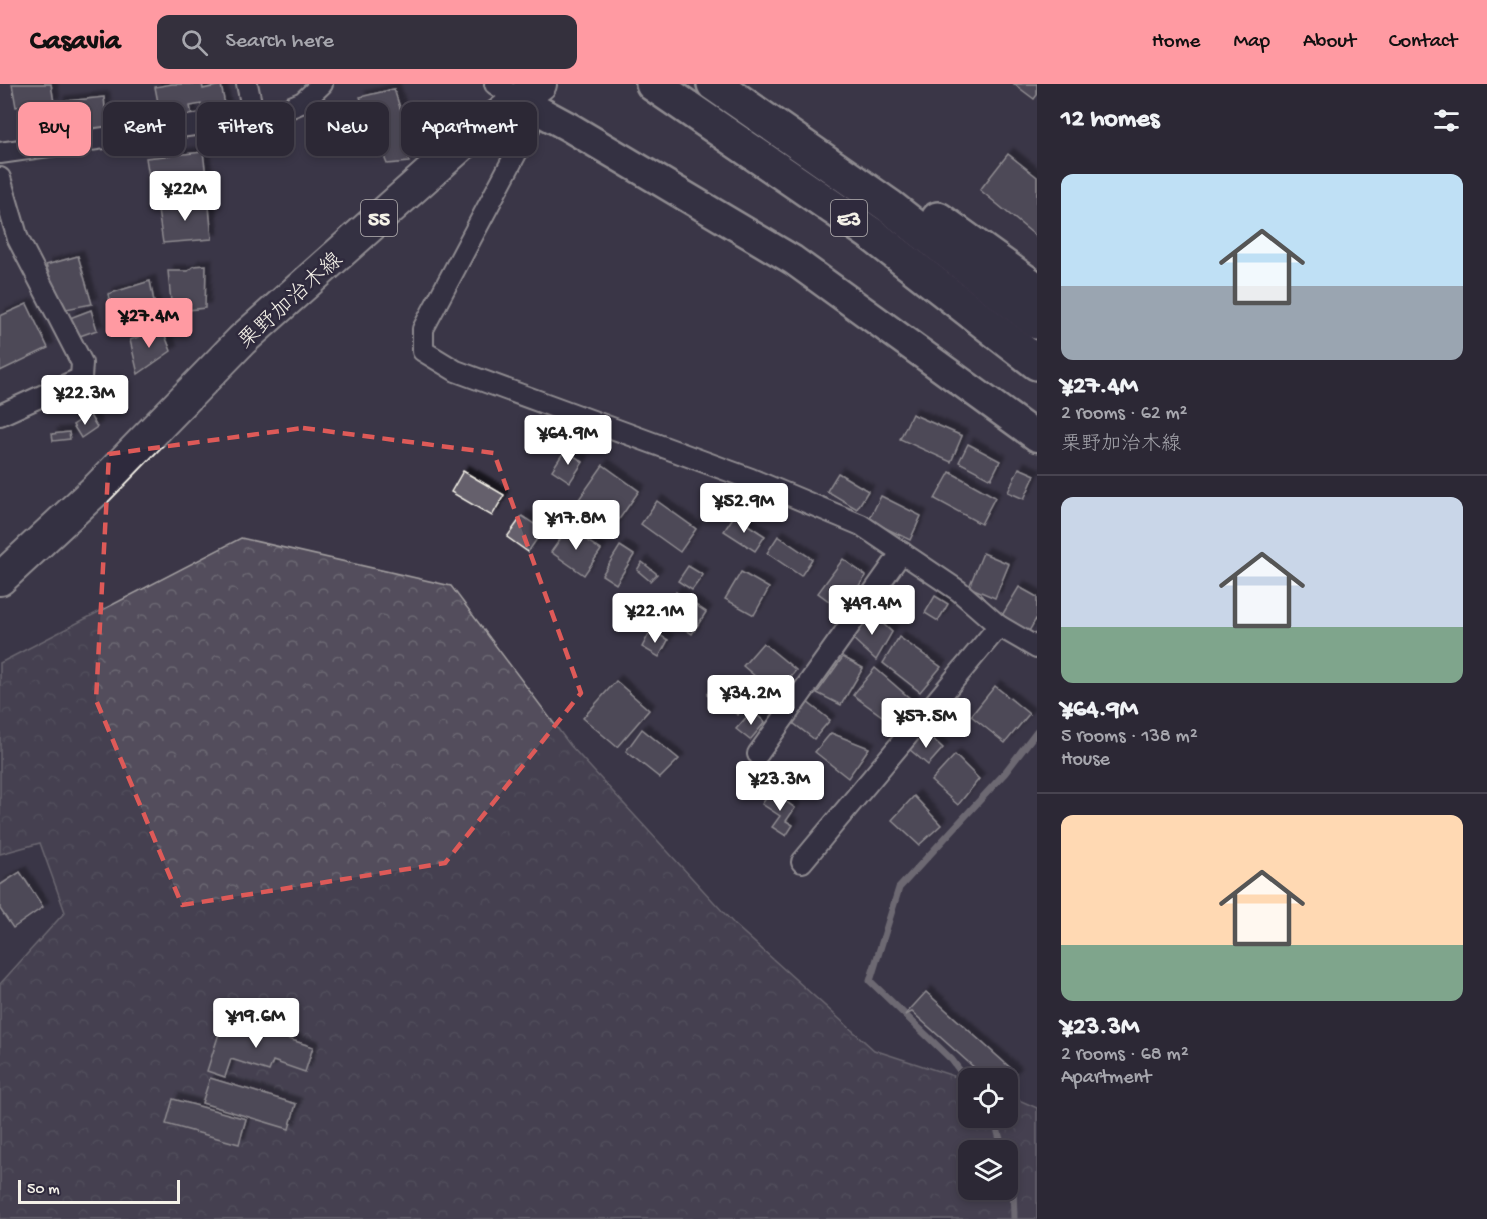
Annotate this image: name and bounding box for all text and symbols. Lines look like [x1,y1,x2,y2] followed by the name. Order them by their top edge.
[157,15,577,69] search box
[30,26,121,59] text: Casavia
[178,26,211,59] icon: search
[226,29,334,55] text: Search here
[1152,30,1200,55] text: Home
[1233,30,1270,55] text: Map
[1303,30,1356,55] text: About
[1389,30,1457,55] text: Contact
[18,102,91,156] chip: Buy
[103,102,185,156] chip: Rent
[197,102,294,156] chip: Filters
[306,102,389,156] chip: New
[401,102,537,156] chip: Apartment
[1430,104,1463,137] icon: filters
[1061,105,1159,136] text: 12 homes
[149,171,221,222] pin: ¥22M
[164,179,206,202] text: ¥22M
[361,200,397,236] road number: 55
[831,200,867,236] road number: E3
[1208,213,1316,321] icon: home
[233,247,349,356] street label: 栗野加治木線
[100,298,198,349] pin: ¥27.4M
[119,306,179,329] text: ¥27.4M
[1061,372,1138,403] text: ¥27.4M
[36,375,134,426] pin: ¥22.3M
[55,383,115,406] text: ¥22.3M
[1061,403,1188,426] text: 2 rooms · 62 m²
[519,415,617,466] pin: ¥64.9M
[538,423,598,446] text: ¥64.9M
[1061,434,1181,457] text: 栗野加治木線
[695,483,793,534] pin: ¥52.9M
[714,491,774,514] text: ¥52.9M
[527,500,625,551] pin: ¥17.8M
[547,508,605,531] text: ¥17.8M
[1208,536,1316,644] icon: home
[823,585,921,636] pin: ¥49.4M
[606,593,704,644] pin: ¥22.1M
[843,593,901,616] text: ¥49.4M
[626,601,684,624] text: ¥22.1M
[702,675,800,726] pin: ¥34.2M
[721,683,781,706] text: ¥34.2M
[1061,695,1138,726] text: ¥64.9M
[877,698,975,749] pin: ¥57.5M
[896,706,956,729] text: ¥57.5M
[1061,726,1198,749] text: 5 rooms · 138 m²
[1061,749,1110,772] text: House
[731,761,829,812] pin: ¥23.3M
[750,769,810,792] text: ¥23.3M
[1208,854,1316,962] icon: home
[207,998,305,1049] pin: ¥19.6M
[227,1006,285,1029] text: ¥19.6M
[1061,1013,1139,1044] text: ¥23.3M
[1061,1044,1189,1067] text: 2 rooms · 68 m²
[1061,1067,1151,1090] text: Apartment
[958,1068,1018,1200] map controls
[958,1068,1018,1128] button: locate
[958,1140,1018,1200] button: layers
[18,1177,180,1204] scale bar
[27,1181,60,1200] text: 50 m

